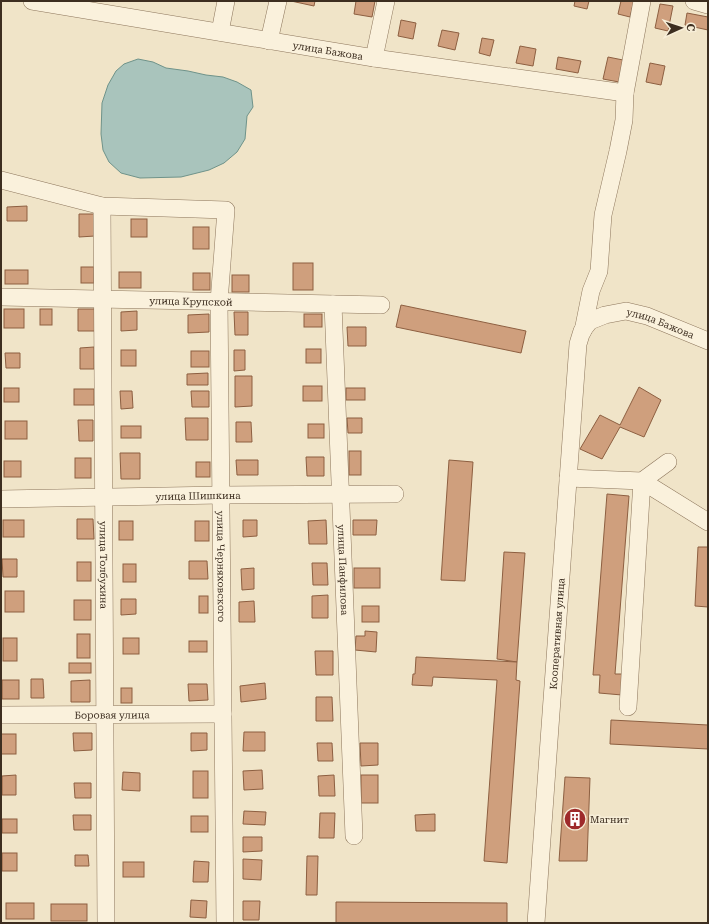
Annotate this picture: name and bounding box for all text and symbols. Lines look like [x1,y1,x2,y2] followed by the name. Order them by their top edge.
[661,8,701,48] north arrow
[684,23,697,32] text: С
[292,39,364,62] street label: улица Бажова
[149,295,233,307] street label: улица Крупской
[626,306,696,340] street label: улица Бажова
[155,489,241,502] street label: улица Шишкина
[216,511,228,622] street label: улица Черняховского
[98,521,110,610] street label: улица Толбухина
[336,524,351,616] street label: улица Панфилова
[547,577,566,690] street label: Кооперативная улица
[74,709,150,720] street label: Боровая улица
[562,806,588,832] building icon: Магнит
[590,814,629,825] place label: Магнит

